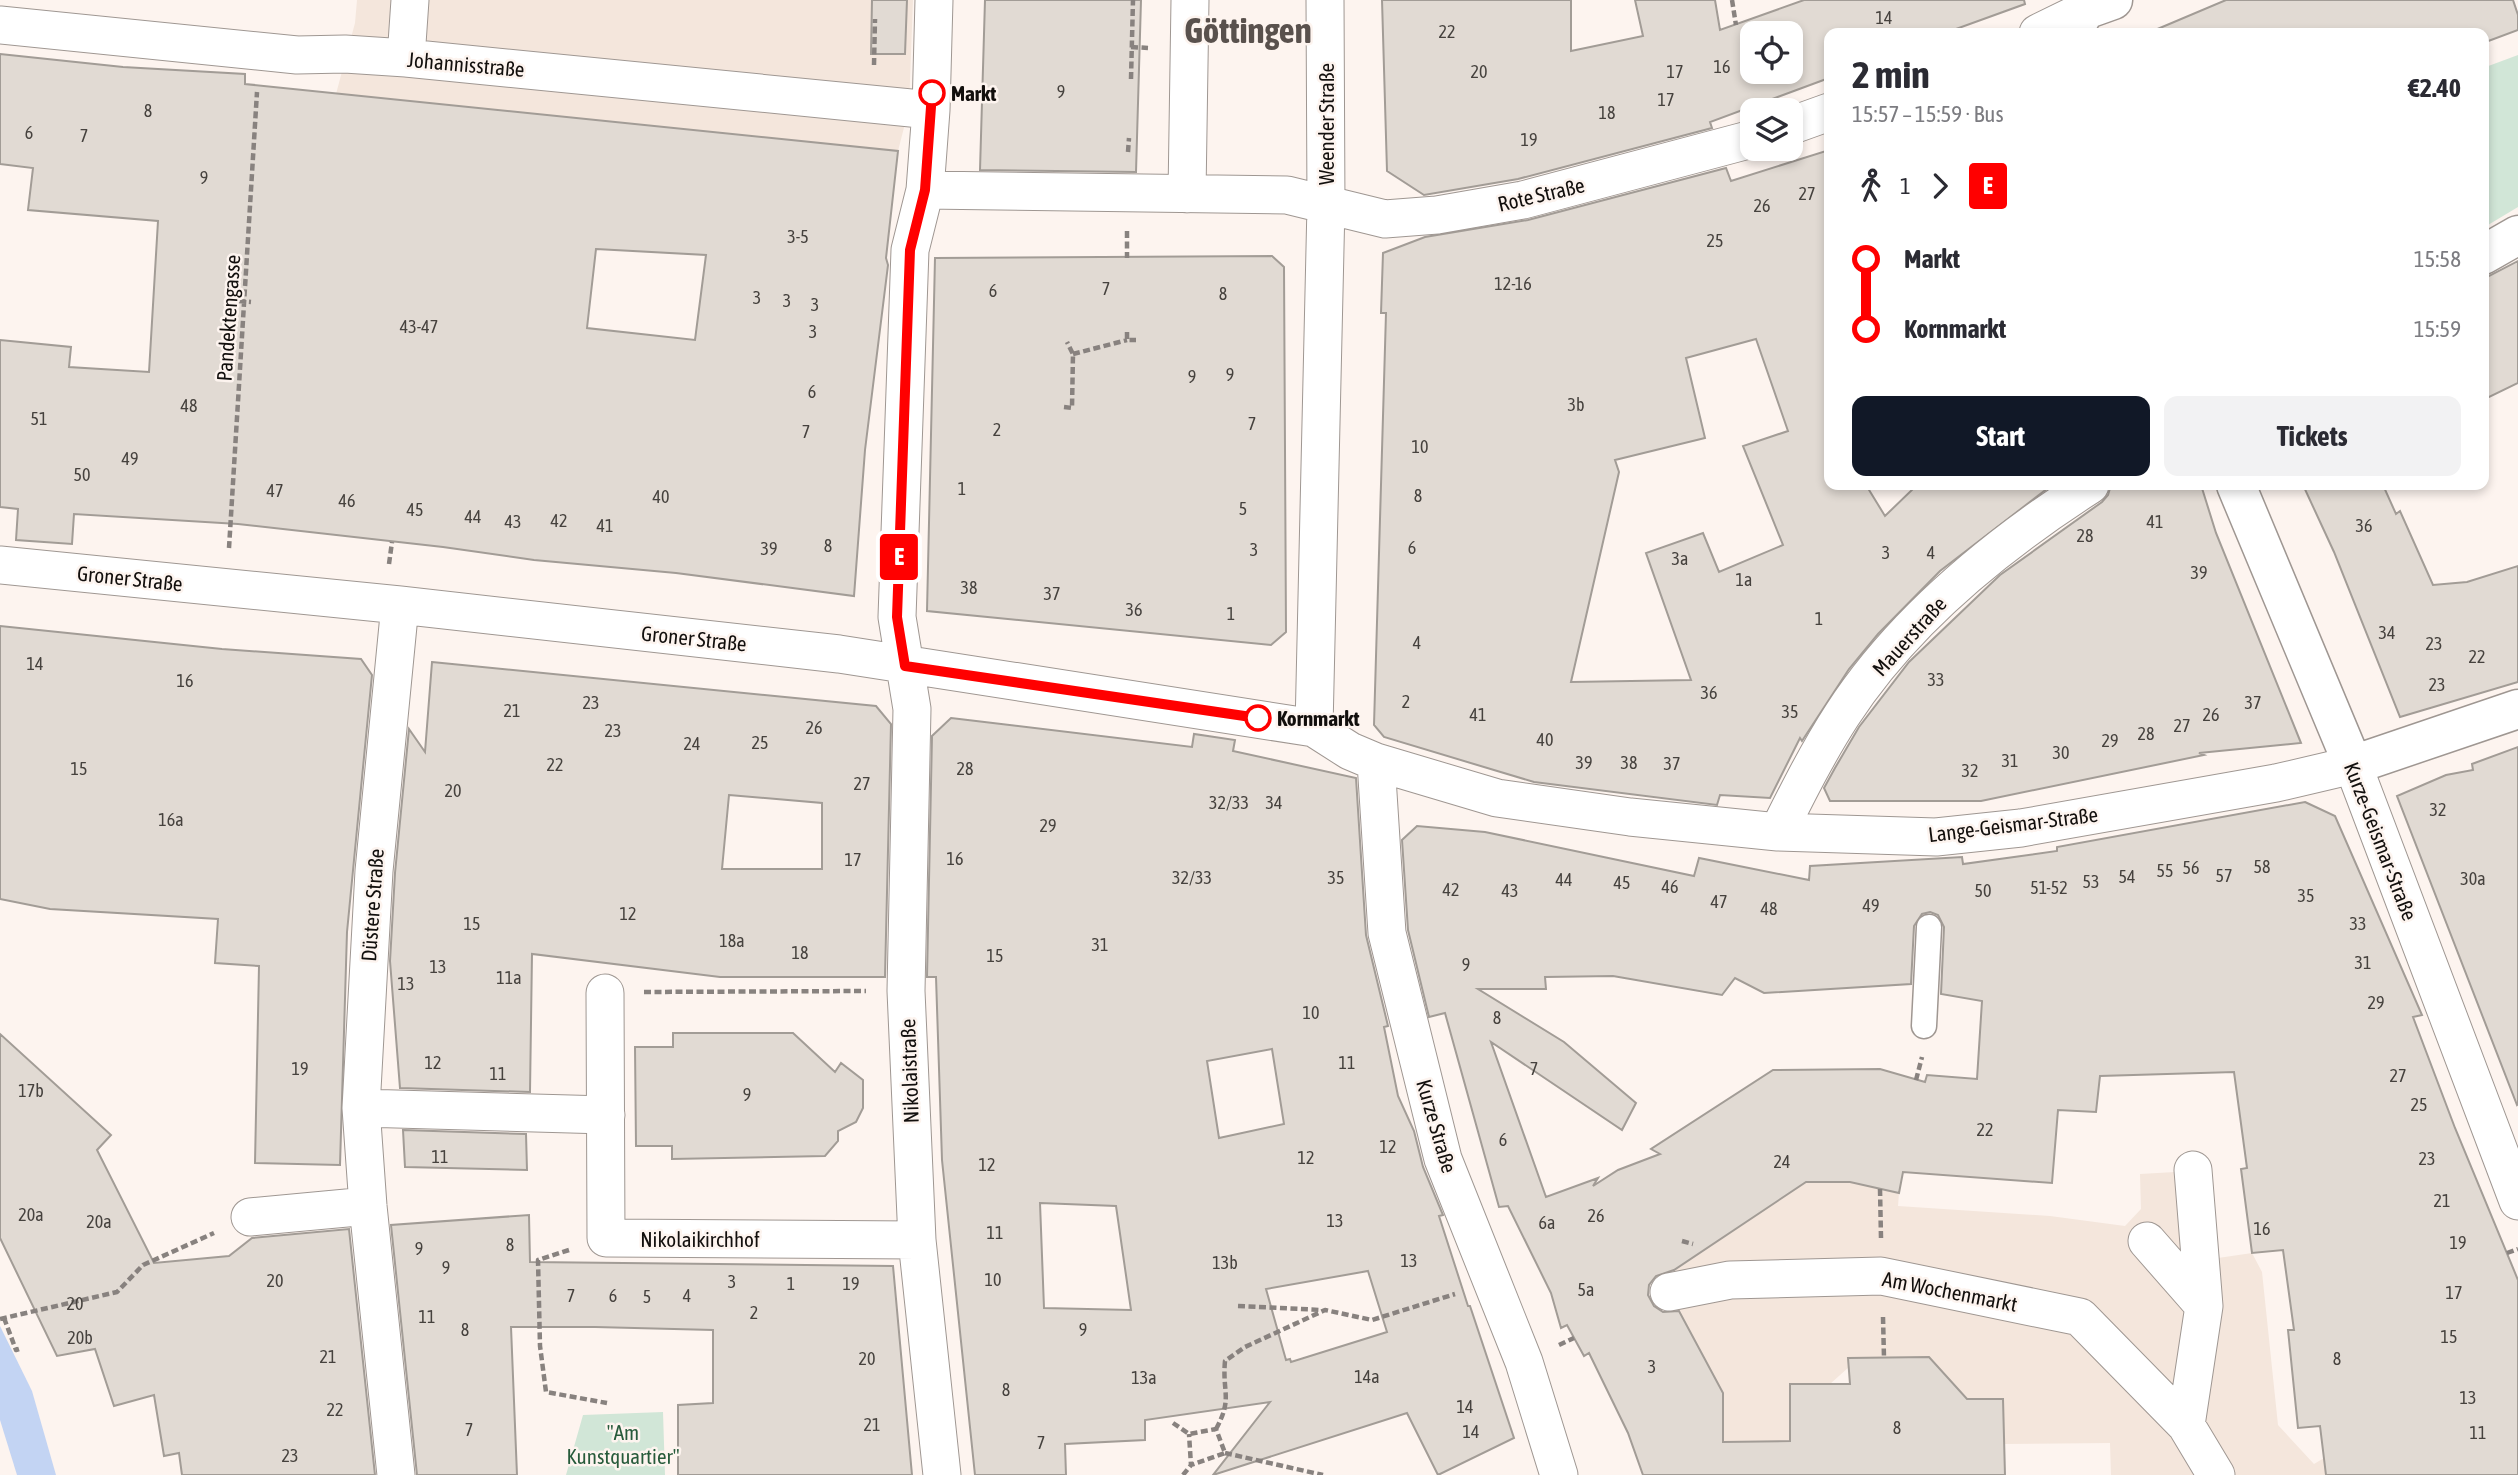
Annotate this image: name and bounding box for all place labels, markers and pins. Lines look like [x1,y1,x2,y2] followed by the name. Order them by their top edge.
[919,80,945,106] marker: Markt
[951,81,996,105] place label: Markt
[1245,705,1271,731] marker: Kornmarkt
[1277,706,1360,730] place label: Kornmarkt

